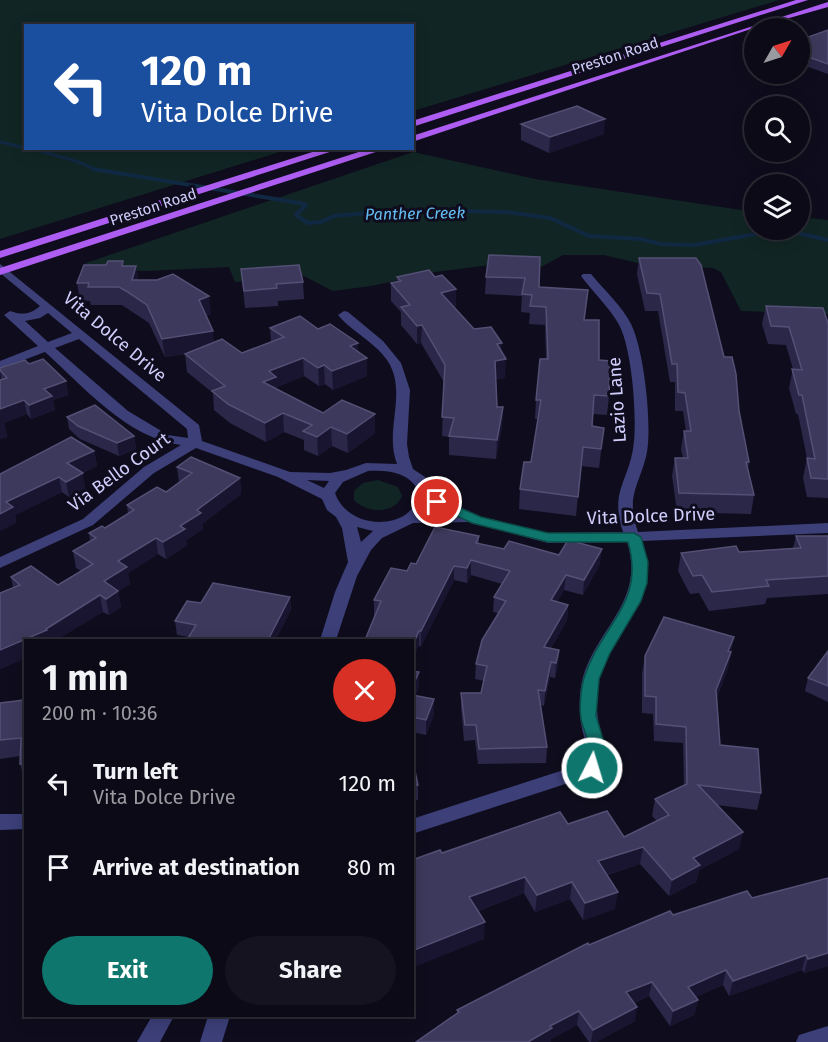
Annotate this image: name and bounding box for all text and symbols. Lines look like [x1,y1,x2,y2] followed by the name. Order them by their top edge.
[744,18,810,84] north arrow
[744,18,810,240] map controls
[569,33,661,79] street label: Preston Road
[141,46,252,96] text: 120 m
[42,48,120,126] icon: left
[744,96,810,162] button: search
[141,97,334,129] text: Vita Dolce Drive
[744,174,810,240] button: layers
[107,184,199,230] street label: Preston Road
[365,203,465,224] water label: Panther Creek
[59,287,171,387] street label: Vita Dolce Drive
[603,356,631,444] street label: Lazio Lane
[64,427,175,516] street label: Via Bello Court
[411,476,462,527] pin
[420,485,453,518] icon: arrive
[586,503,716,529] street label: Vita Dolce Drive
[42,656,129,700] text: 1 min
[333,659,396,722] button: close
[42,701,158,725] text: 200 m · 10:36
[560,736,624,800] position arrow
[93,758,178,785] text: Turn left
[42,767,75,800] icon: left
[339,770,396,797] text: 120 m
[93,785,236,809] text: Vita Dolce Drive
[42,851,75,884] icon: arrive
[93,854,300,881] text: Arrive at destination
[347,854,396,881] text: 80 m
[42,936,213,1005] button: Exit
[225,936,396,1005] button: Share

